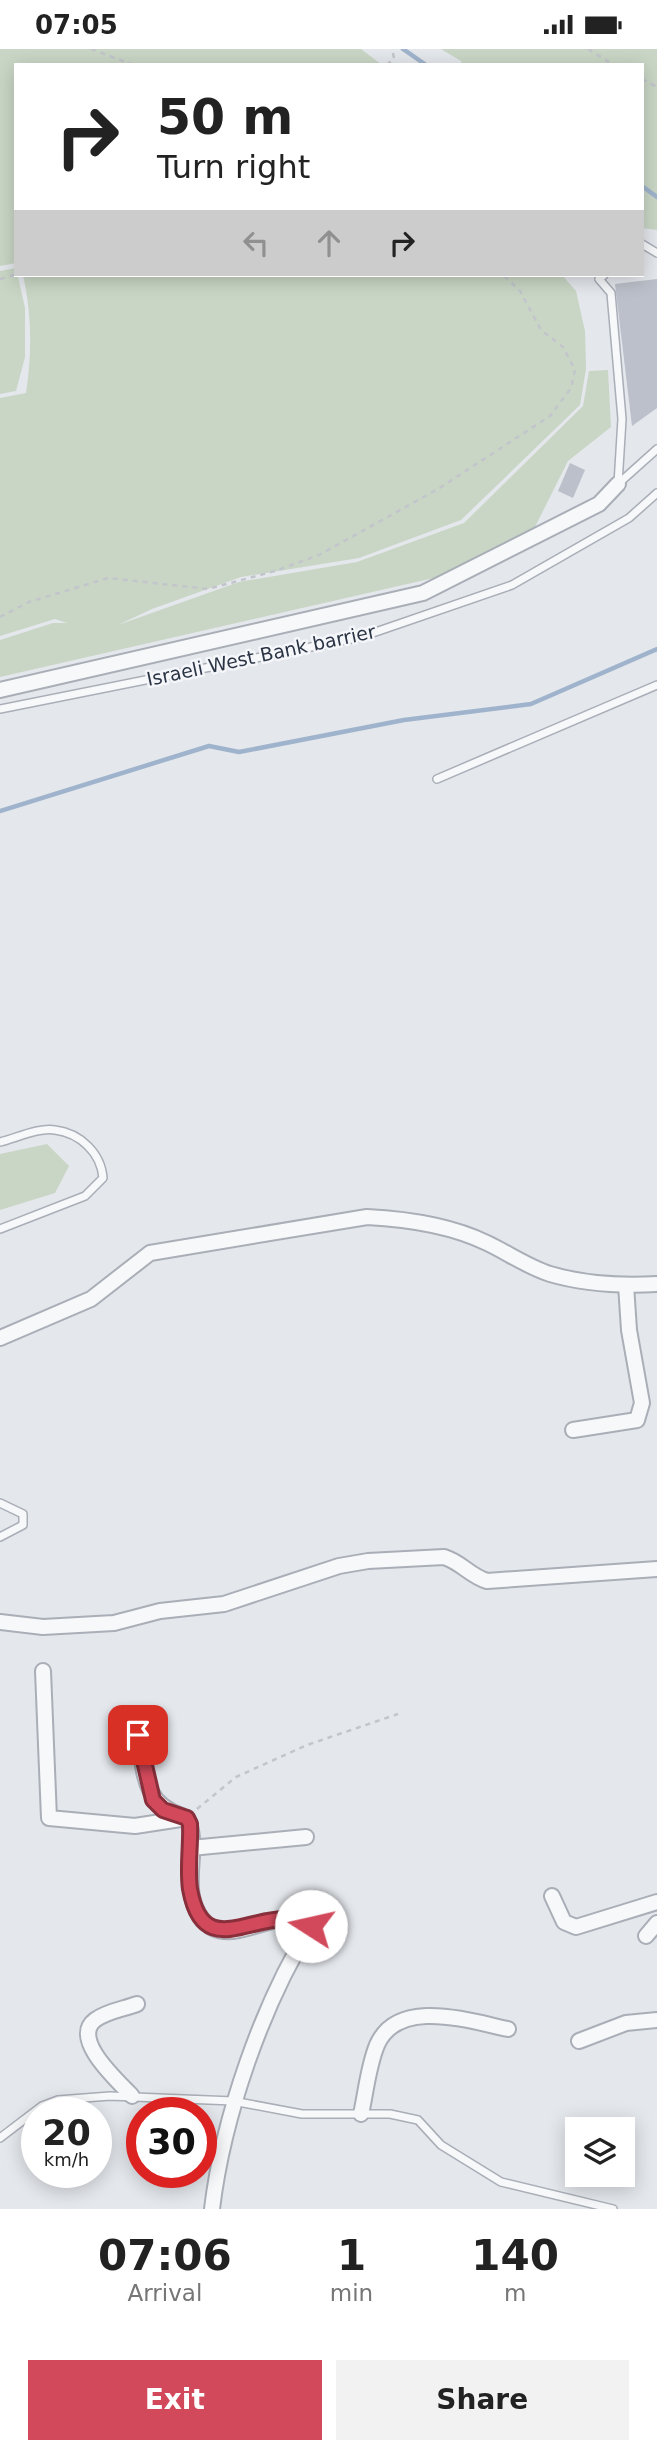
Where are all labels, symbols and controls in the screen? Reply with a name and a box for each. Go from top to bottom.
text: 07:05 [35,10,118,40]
text: 50 m [157,89,293,146]
icon: right [42,91,133,182]
text: Turn right [157,148,310,186]
icon: left [237,224,275,262]
icon: ahead [310,224,348,262]
icon: right [383,224,421,262]
street label: Israeli West Bank barrier [144,620,378,690]
pin [108,1705,168,1765]
icon: arrive [119,1716,157,1754]
position arrow [274,1889,348,1963]
speed limit sign: 30 [126,2097,217,2188]
text: 20 [42,2113,91,2153]
map controls [565,2117,635,2187]
button: layers [565,2117,635,2187]
text: km/h [44,2149,89,2170]
text: 07:06 [98,2231,232,2280]
text: 1 [337,2231,366,2280]
text: 140 [471,2231,559,2280]
text: Arrival [128,2280,202,2306]
text: min [330,2280,373,2306]
text: m [504,2280,526,2306]
button: Exit [28,2360,322,2440]
button: Share [336,2360,629,2440]

